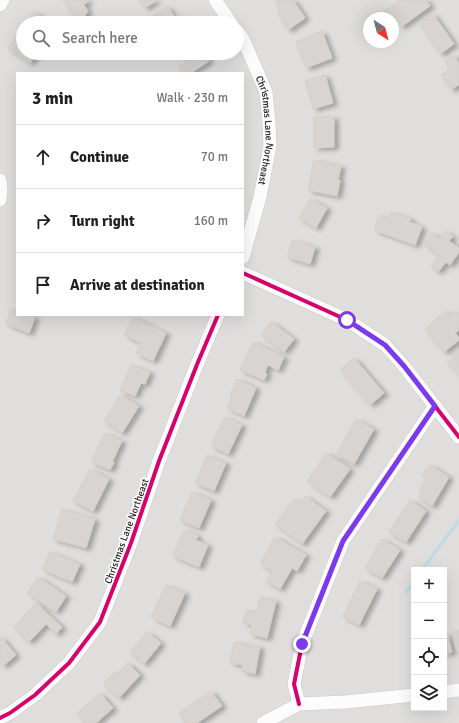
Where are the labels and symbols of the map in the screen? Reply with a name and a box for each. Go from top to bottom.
north arrow [363,12,399,48]
street label: Christmas Lane Northeast [253,74,276,186]
route start [338,311,356,329]
street label: Christmas Lane Northeast [102,477,152,586]
route end [293,635,311,653]

